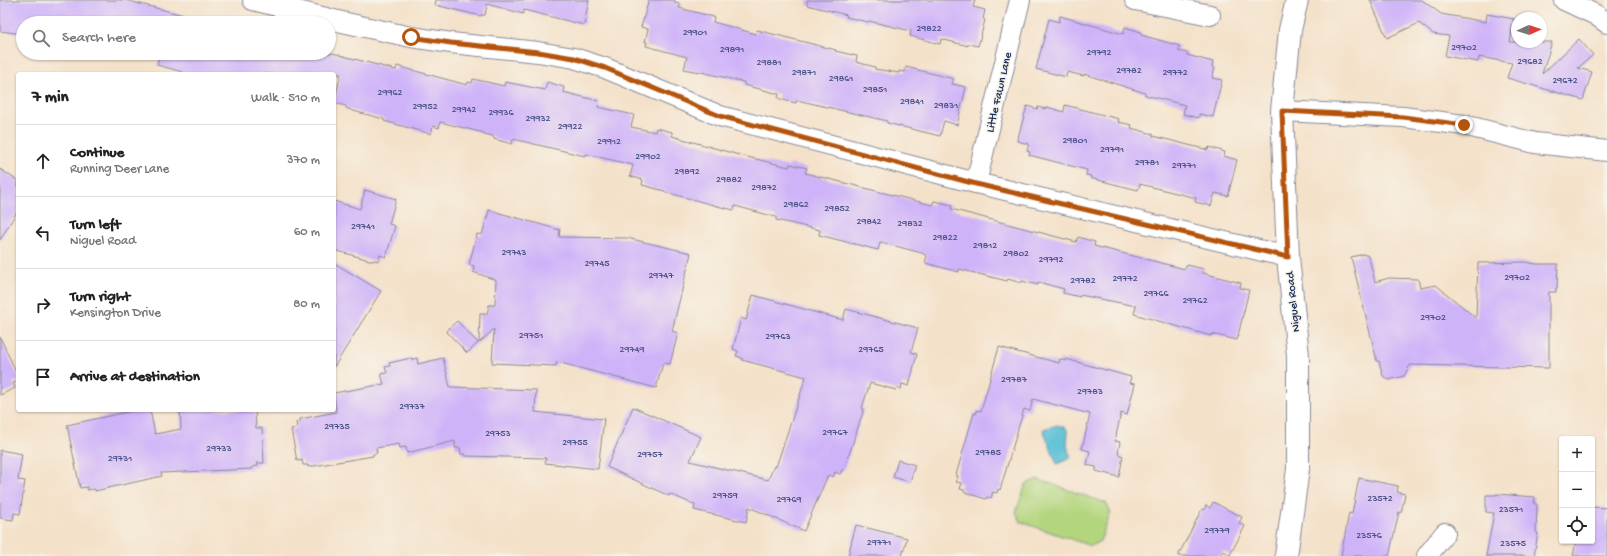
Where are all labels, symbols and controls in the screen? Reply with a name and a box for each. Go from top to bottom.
north arrow [1511,12,1547,48]
search box [16,16,336,60]
house number: 29822 [916,23,942,35]
icon: search [30,27,52,49]
house number: 29901 [683,27,707,39]
route start [402,28,420,46]
text: Search here [62,29,136,47]
house number: 29702 [1451,42,1477,54]
house number: 29891 [720,44,744,56]
house number: 29792 [1086,47,1112,59]
street label: Little Fawn Lane [984,50,1016,134]
house number: 29682 [1517,56,1543,68]
house number: 29881 [757,57,781,69]
house number: 29782 [1116,65,1142,77]
house number: 29871 [792,67,816,79]
house number: 29772 [1162,67,1188,79]
house number: 29861 [829,73,853,85]
house number: 29672 [1552,75,1578,87]
house number: 29851 [863,84,887,96]
house number: 29962 [378,87,403,99]
text: 7 min [32,88,69,108]
text: Walk · 510 m [251,91,320,106]
house number: 29841 [900,96,924,108]
house number: 29831 [934,100,958,112]
house number: 29952 [412,101,438,113]
house number: 29942 [452,104,476,116]
house number: 29936 [488,107,515,119]
house number: 29932 [525,113,551,125]
route end [1455,116,1473,134]
house number: 29922 [558,121,582,133]
house number: 29801 [1062,135,1088,147]
house number: 29912 [597,136,621,148]
text: Continue [70,144,124,162]
house number: 29791 [1100,144,1124,156]
icon: ahead [32,150,54,172]
house number: 29902 [635,151,661,163]
text: 370 m [287,153,320,168]
house number: 29781 [1135,157,1159,169]
house number: 29771 [1172,160,1196,172]
text: Running Deer Lane [70,162,169,177]
house number: 29892 [674,166,700,178]
house number: 29882 [716,174,742,186]
house number: 29872 [751,182,777,194]
house number: 29862 [783,199,809,211]
house number: 29852 [824,203,850,215]
text: Turn left [70,216,121,234]
house number: 29842 [856,216,882,228]
house number: 29832 [897,218,923,230]
house number: 29741 [351,221,375,233]
icon: left [32,222,54,244]
text: 60 m [294,225,320,240]
house number: 29822 [932,232,958,244]
text: Niguel Road [70,234,136,249]
house number: 29812 [973,240,997,252]
house number: 29743 [501,247,527,259]
house number: 29802 [1003,248,1029,260]
house number: 29792 [1038,254,1064,266]
house number: 29745 [584,258,610,270]
house number: 29747 [648,270,674,282]
street label: Niguel Road [1284,270,1304,333]
house number: 29702 [1504,272,1530,284]
house number: 29772 [1112,273,1138,285]
house number: 29782 [1070,275,1096,287]
text: Turn right [70,288,130,306]
house number: 29766 [1143,288,1170,300]
icon: right [32,294,54,316]
house number: 29762 [1182,295,1208,307]
text: 80 m [293,297,320,312]
text: Kensington Drive [70,306,161,321]
house number: 29702 [1420,312,1446,324]
house number: 29751 [519,330,543,342]
house number: 29763 [765,331,791,343]
house number: 29749 [620,344,644,356]
house number: 29765 [858,344,884,356]
icon: arrive [32,366,54,388]
text: Arrive at destination [70,368,200,386]
house number: 29787 [1001,374,1028,386]
house number: 29783 [1077,386,1103,398]
house number: 29737 [399,401,426,413]
house number: 29735 [324,421,350,433]
house number: 29767 [822,427,848,439]
house number: 29753 [485,428,511,440]
map controls [1559,436,1595,544]
button: + [1559,436,1595,472]
house number: 29755 [562,437,588,449]
house number: 29733 [206,443,232,455]
house number: 29785 [975,447,1001,459]
house number: 29757 [637,449,664,461]
house number: 29731 [108,453,132,465]
button: − [1559,472,1595,508]
house number: 29759 [712,490,738,502]
house number: 23572 [1367,493,1393,505]
house number: 29769 [776,494,802,506]
house number: 23571 [1499,504,1523,516]
button: locate [1559,508,1595,544]
house number: 29779 [1204,525,1230,537]
house number: 23576 [1356,530,1383,542]
house number: 29771 [867,537,891,549]
house number: 23575 [1500,538,1526,550]

